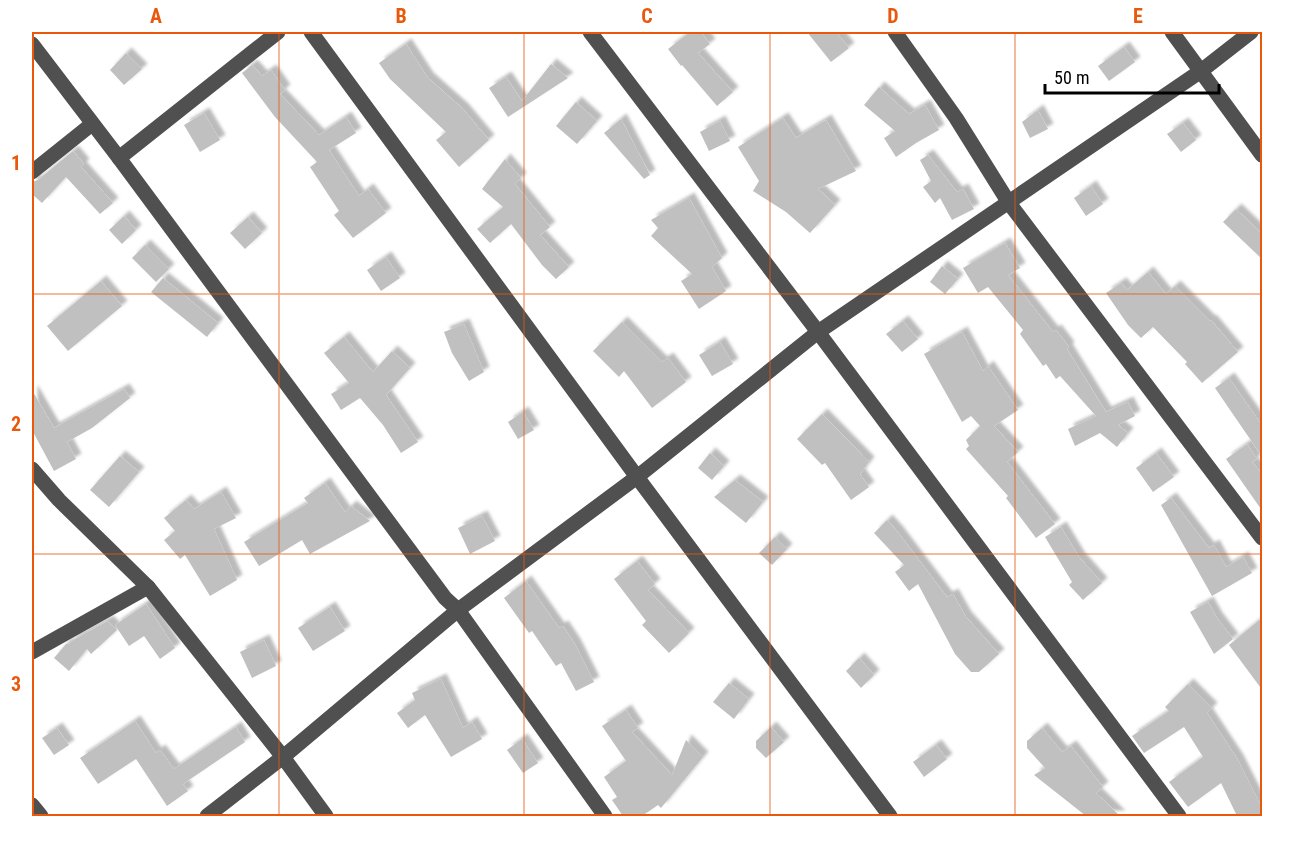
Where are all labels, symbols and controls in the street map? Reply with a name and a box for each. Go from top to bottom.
text: A [150,4,162,28]
text: B [395,4,407,28]
text: C [641,4,653,28]
text: D [887,4,899,28]
text: E [1133,4,1143,28]
scale bar [1045,57,1219,95]
text: 50 m [1054,67,1089,88]
text: 1 [11,151,21,175]
text: 2 [11,412,21,436]
text: 3 [11,672,21,696]

